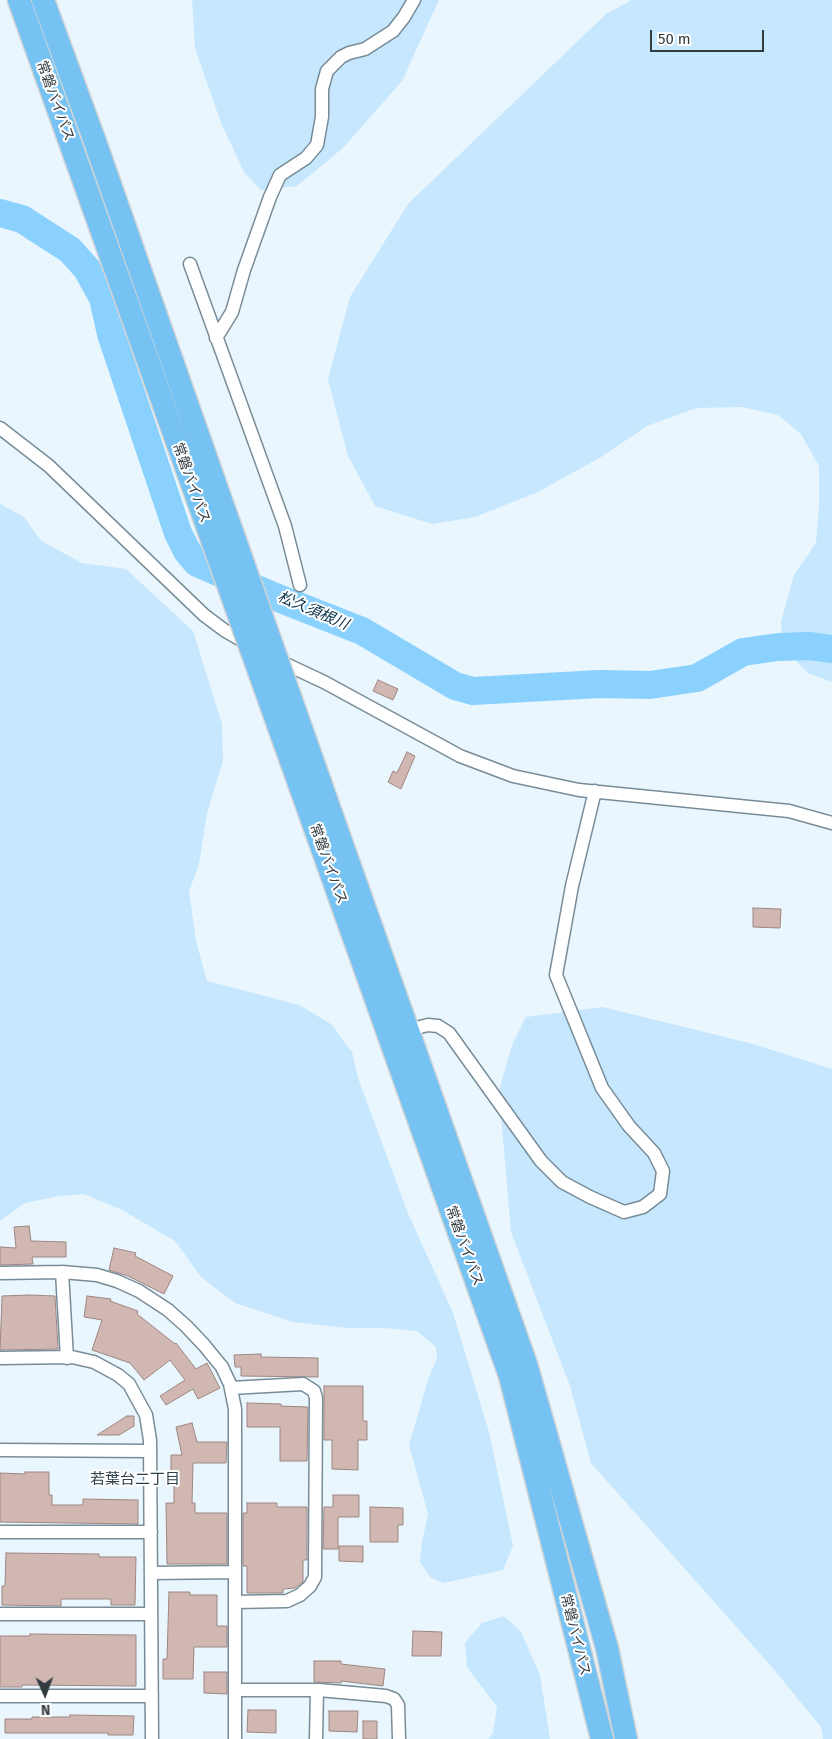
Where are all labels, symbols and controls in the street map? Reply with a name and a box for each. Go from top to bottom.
scale bar [652,20,766,52]
text: 50 m [658,30,691,48]
street label: 常磐バイパス [33,59,77,143]
street label: 常磐バイパス [169,441,213,525]
water label: 松久須根川 [275,588,351,634]
street label: 常磐バイパス [306,822,350,906]
street label: 常磐バイパス [442,1204,486,1288]
district label: 若葉台二丁目 [90,1471,180,1489]
street label: 常磐バイパス [557,1592,593,1678]
north arrow [20,1669,70,1719]
text: N [41,1701,50,1718]

